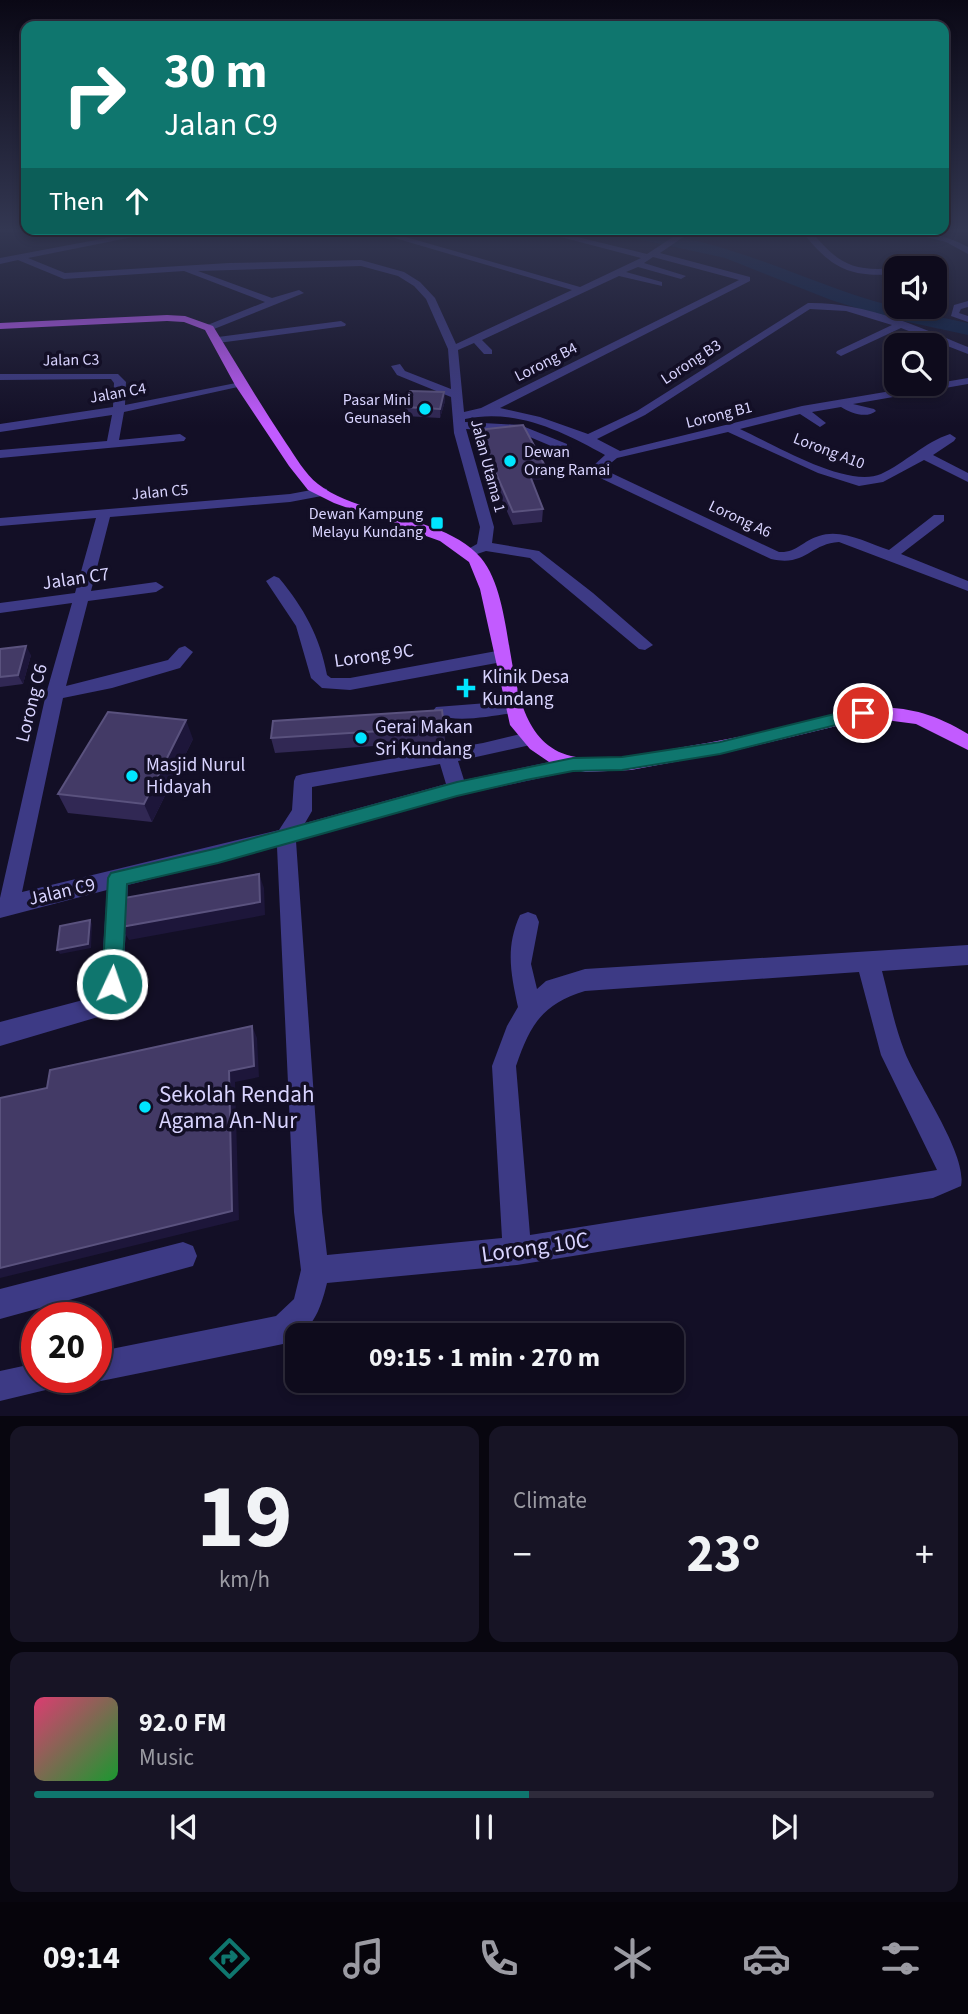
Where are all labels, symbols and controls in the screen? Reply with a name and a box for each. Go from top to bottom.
text: 30 m [164,37,268,107]
icon: right [49,49,140,140]
text: Jalan C9 [164,102,278,148]
icon: ahead [118,182,156,220]
text: Then [49,183,104,220]
map controls [884,256,947,396]
button: sound [884,256,947,319]
button: search [884,333,947,396]
street label: Lorong B3 [657,334,725,390]
street label: Lorong B4 [511,337,581,387]
street label: Jalan C3 [42,349,100,371]
street label: Jalan C4 [88,377,148,409]
place label: Pasar Mini Geunaseh [343,389,411,429]
street label: Lorong B1 [683,396,755,434]
marker: Pasar Mini Geunaseh [417,401,433,417]
street label: Jalan Utama 1 [465,417,511,515]
street label: Lorong A10 [790,427,868,475]
place label: Dewan Orang Ramai [524,441,610,481]
marker: Dewan Orang Ramai [502,453,518,469]
street label: Jalan C5 [131,479,189,505]
street label: Lorong A6 [705,495,775,543]
place label: Dewan Kampung Melayu Kundang [309,503,423,543]
marker: Dewan Kampung Melayu Kundang [429,515,445,531]
street label: Jalan C7 [41,561,111,597]
street label: Lorong 9C [332,637,416,675]
street label: Lorong C6 [9,661,55,745]
place label: Klinik Desa Kundang [482,664,569,713]
marker: Klinik Desa Kundang [456,678,476,698]
pin [833,683,893,743]
icon: arrive [844,694,882,732]
place label: Gerai Makan Sri Kundang [375,714,473,763]
marker: Gerai Makan Sri Kundang [353,730,369,746]
place label: Masjid Nurul Hidayah [146,752,246,801]
marker: Masjid Nurul Hidayah [124,768,140,784]
street label: Jalan C9 [26,871,98,913]
position arrow [75,947,149,1021]
place label: Sekolah Rendah Agama An-Nur [159,1078,314,1137]
marker: Sekolah Rendah Agama An-Nur [137,1099,153,1115]
street label: Lorong 10C [479,1223,591,1271]
speed limit sign: 20 [21,1302,112,1393]
text: 09:15 · 1 min · 270 m [369,1339,600,1376]
text: 19 [196,1453,293,1582]
text: Climate [513,1484,587,1517]
text: 23° [687,1518,760,1592]
text: − [513,1528,532,1582]
text: + [915,1528,934,1582]
text: km/h [219,1563,270,1596]
text: 92.0 FM [139,1704,227,1741]
text: Music [139,1741,194,1774]
icon: previous [165,1808,203,1846]
icon: pause [465,1808,503,1846]
icon: next [765,1808,803,1846]
icon: directions [205,1934,254,1983]
icon: music [339,1934,388,1983]
icon: phone [474,1934,523,1983]
icon: climate [608,1934,657,1983]
icon: car [742,1934,791,1983]
icon: filters [876,1934,925,1983]
text: 09:14 [43,1935,120,1981]

